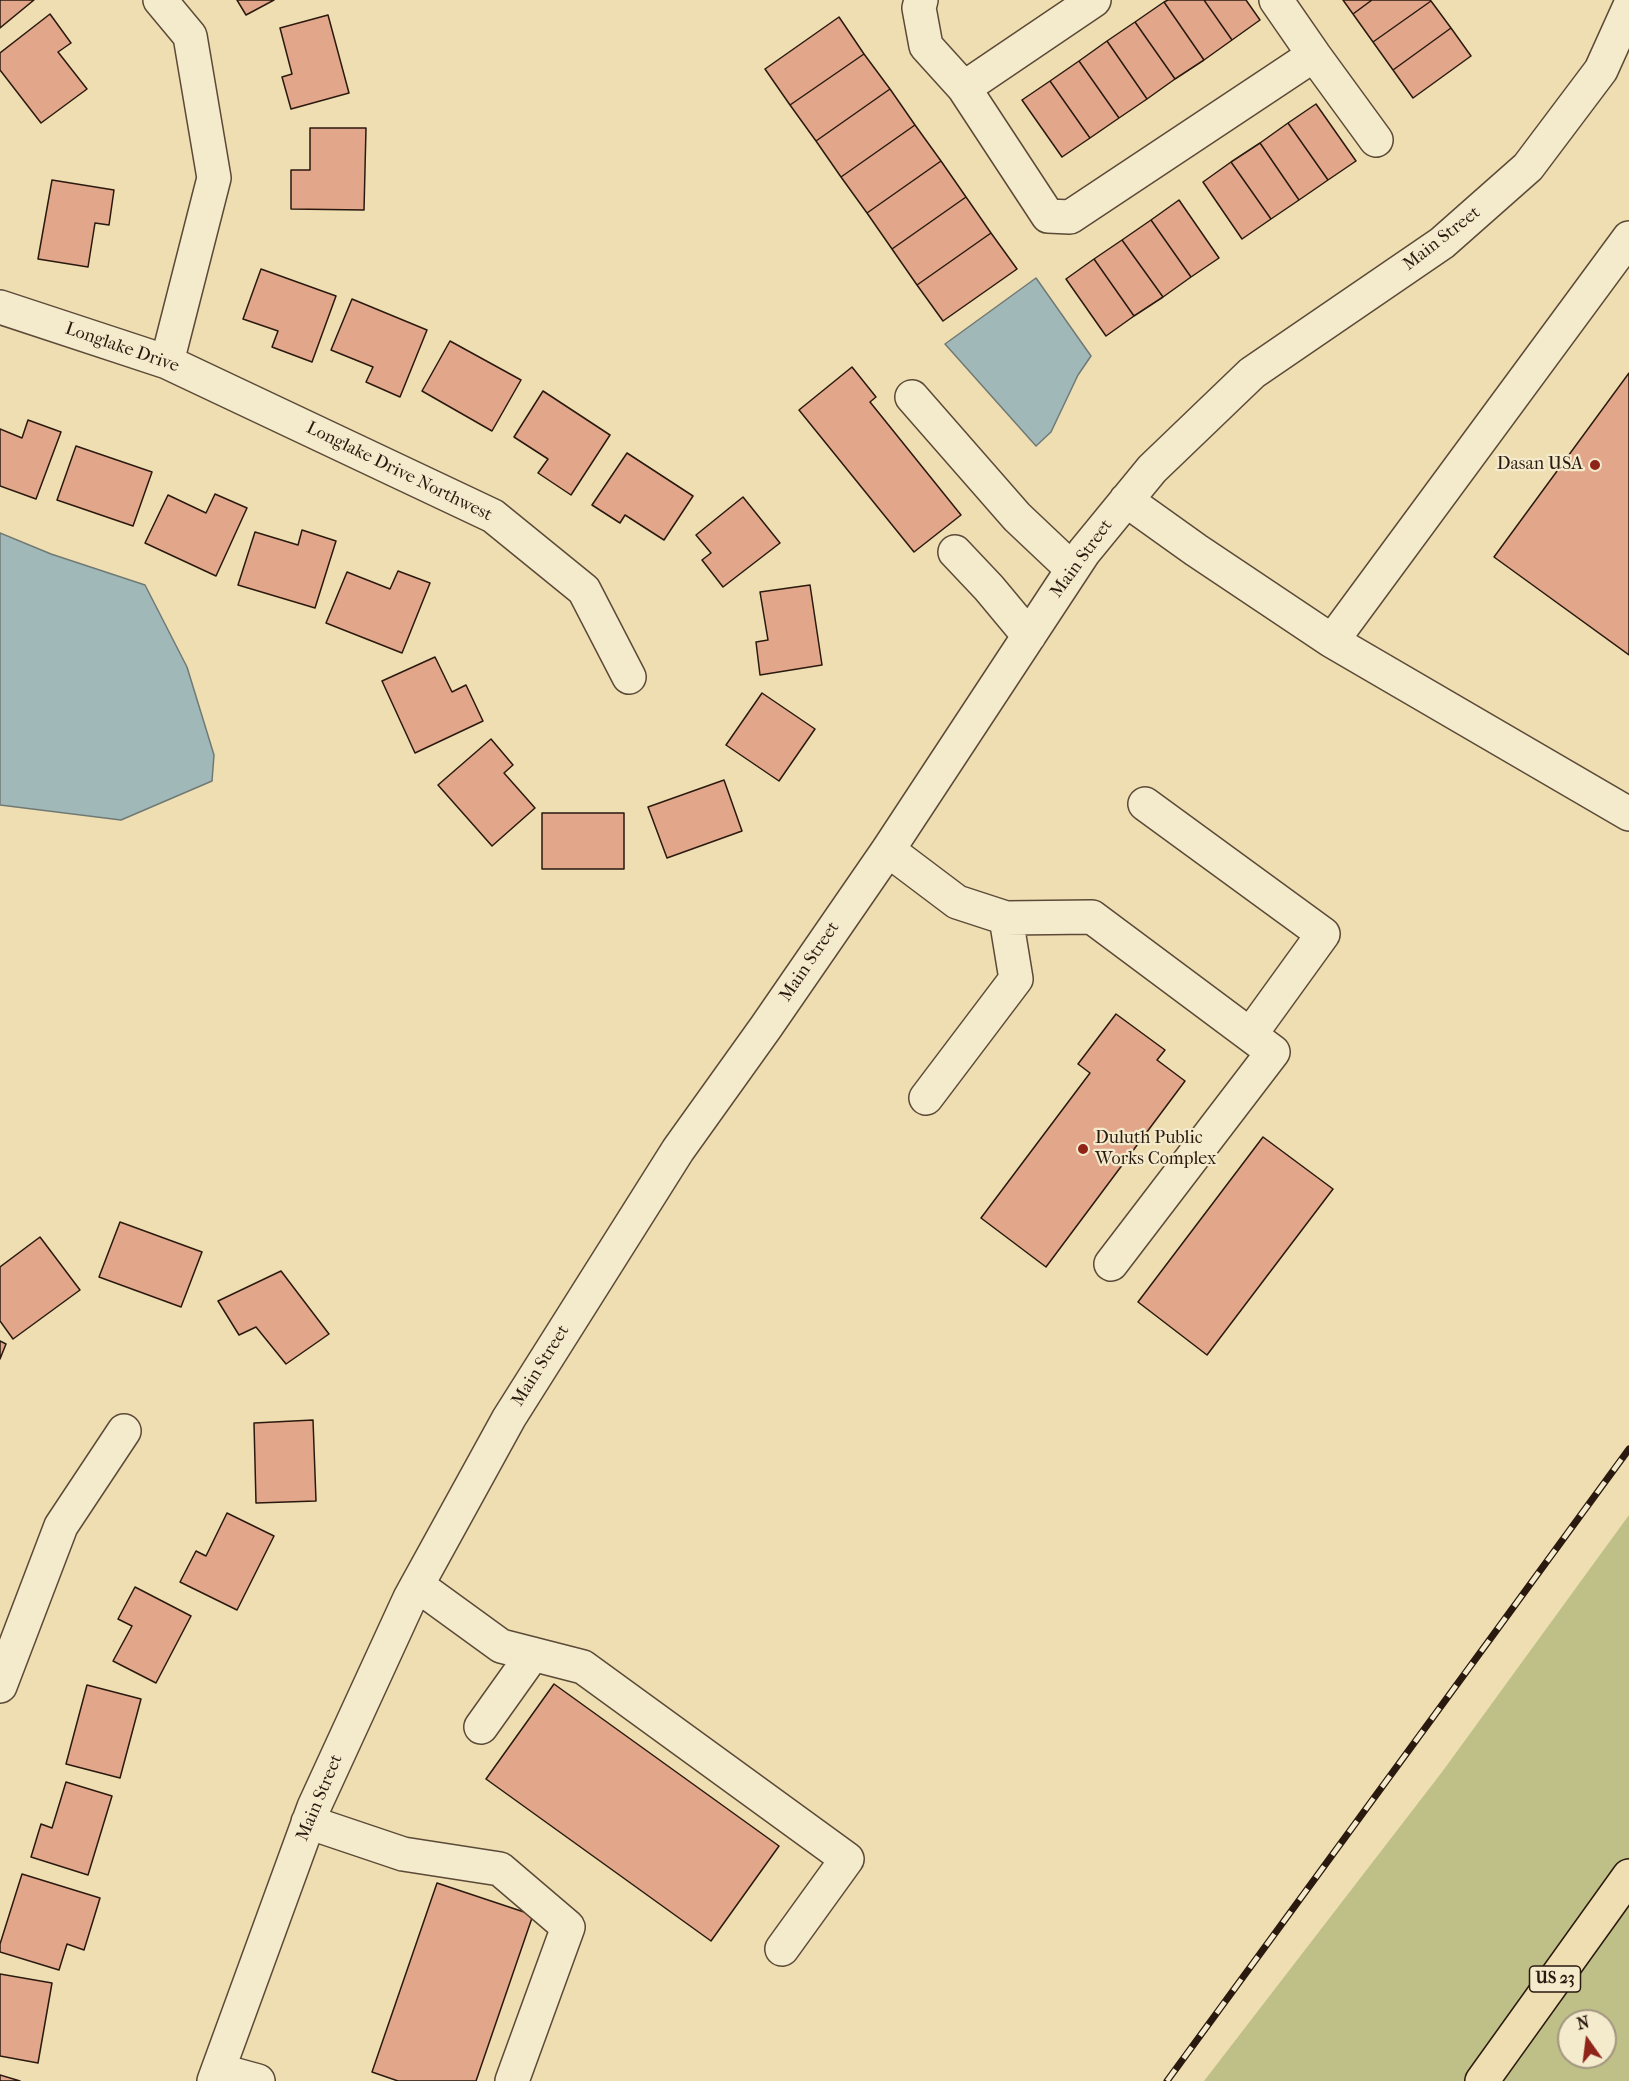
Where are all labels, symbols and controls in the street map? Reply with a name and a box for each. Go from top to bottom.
street label: Main Street [1399,202,1485,276]
street label: Longlake Drive [62,318,182,378]
street label: Longlake Drive Northwest [303,418,495,526]
place label: Dasan USA [1497,454,1583,476]
marker: Dasan USA [1588,458,1602,472]
street label: Main Street [1046,515,1118,603]
street label: Main Street [775,918,845,1006]
place label: Duluth Public Works Complex [1095,1128,1216,1170]
marker: Duluth Public Works Complex [1076,1142,1090,1156]
street label: Main Street [507,1321,575,1411]
street label: Main Street [292,1751,348,1845]
road number: US 23 [1530,1966,1580,1992]
north arrow [1557,2009,1617,2069]
text: N [1575,2012,1591,2034]

